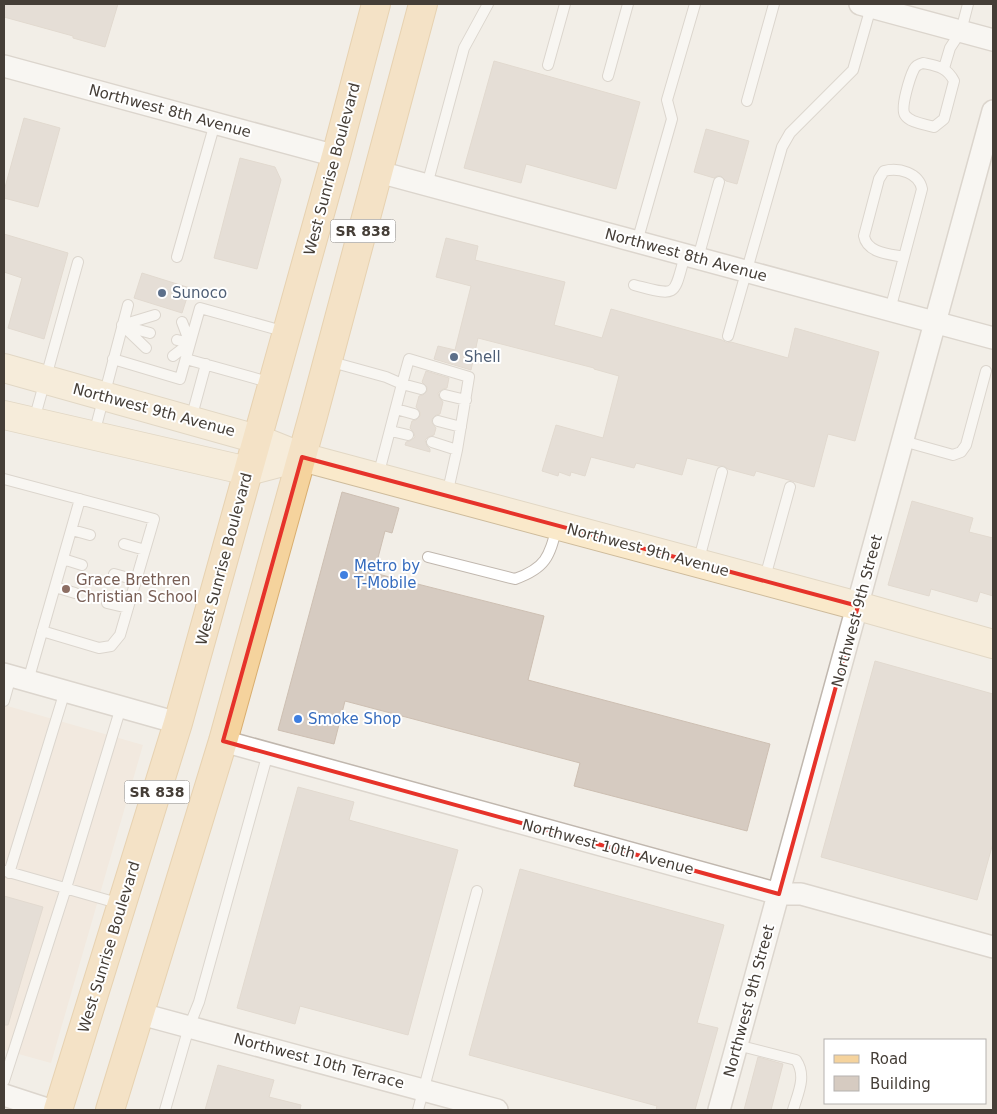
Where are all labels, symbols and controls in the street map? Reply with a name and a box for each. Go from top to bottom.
street label: Northwest 8th Avenue [87,81,253,141]
street label: West Sunrise Boulevard [300,81,364,257]
road number: SR 838 [330,220,396,242]
street label: Northwest 8th Avenue [603,225,769,285]
place label: Sunoco [172,284,227,302]
marker: Sunoco [156,287,168,299]
place label: Shell [464,348,501,366]
marker: Shell [448,351,460,363]
street label: Northwest 9th Avenue [71,380,237,440]
street label: West Sunrise Boulevard [192,471,256,647]
street label: Northwest 9th Avenue [565,520,731,580]
street label: Northwest 9th Street [828,533,886,689]
place label: Metro by T-Mobile [353,557,420,592]
marker: Metro by T-Mobile [338,569,350,581]
place label: Grace Brethren Christian School [76,571,197,606]
marker: Grace Brethren Christian School [60,583,72,595]
place label: Smoke Shop [308,710,401,728]
marker: Smoke Shop [292,713,304,725]
road number: SR 838 [124,780,190,804]
street label: Northwest 10th Avenue [520,815,696,879]
street label: West Sunrise Boulevard [74,859,144,1035]
street label: Northwest 9th Street [720,923,778,1079]
street label: Northwest 10th Terrace [232,1030,406,1092]
legend [824,1039,987,1104]
text: Road [870,1050,908,1068]
text: Building [870,1075,931,1093]

